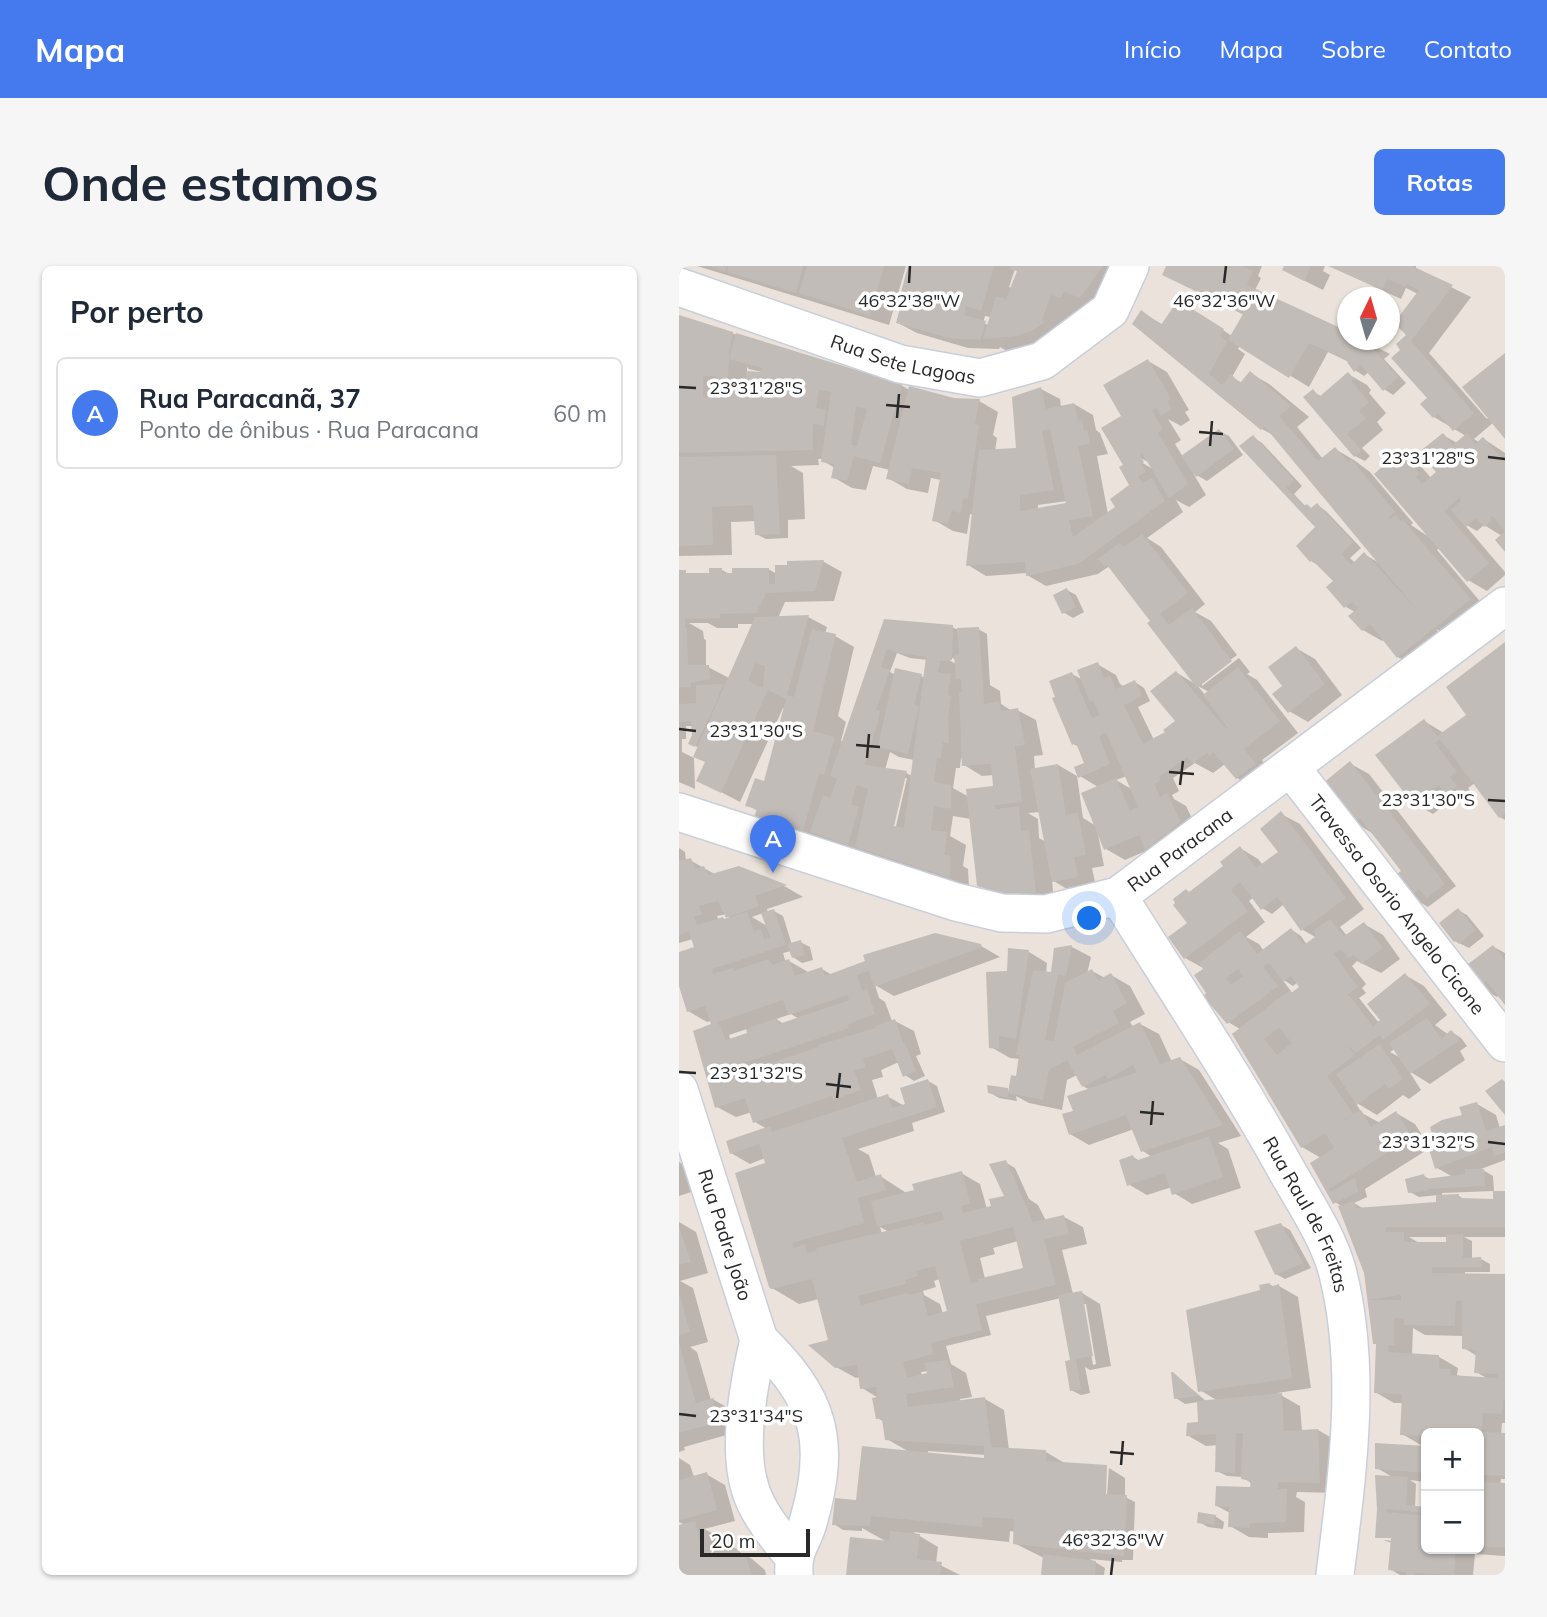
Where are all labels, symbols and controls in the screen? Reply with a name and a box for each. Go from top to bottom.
text: Mapa [35,29,125,70]
text: Início [1124,34,1181,64]
text: Mapa [1219,34,1283,64]
text: Sobre [1321,34,1386,64]
text: Contato [1424,34,1512,64]
button: Rotas [1374,149,1505,215]
text: Onde estamos [42,152,378,213]
north arrow [1337,287,1400,350]
text: 46°32'38"W [858,289,960,312]
text: 46°32'36"W [1173,289,1275,312]
text: Por perto [70,293,204,331]
street label: Rua Sete Lagoas [827,329,978,389]
text: 23°31'28"S [709,376,803,399]
text: Rua Paracanã, 37 [139,382,361,415]
text: A [86,399,104,428]
text: 60 m [553,399,607,428]
text: Ponto de ônibus · Rua Paracana [139,415,479,444]
text: 23°31'28"S [1381,446,1475,469]
text: 23°31'30"S [709,719,803,742]
text: 23°31'30"S [1381,788,1475,811]
street label: Travessa Osorio Angelo Cicone [1304,790,1490,1019]
street label: Rua Paracana [1122,803,1237,897]
pin: A [750,815,796,873]
your location [1072,901,1106,935]
text: 23°31'32"S [709,1061,803,1084]
text: 23°31'32"S [1381,1130,1475,1153]
street label: Rua Raul de Freitas [1258,1132,1354,1295]
street label: Rua Padre João [693,1166,758,1304]
text: 23°31'34"S [709,1404,803,1427]
map controls [1421,1428,1484,1554]
button: + [1421,1428,1484,1491]
button: − [1421,1491,1484,1554]
scale bar [700,1526,810,1558]
text: 46°32'36"W [1062,1528,1164,1551]
text: 20 m [711,1529,755,1553]

